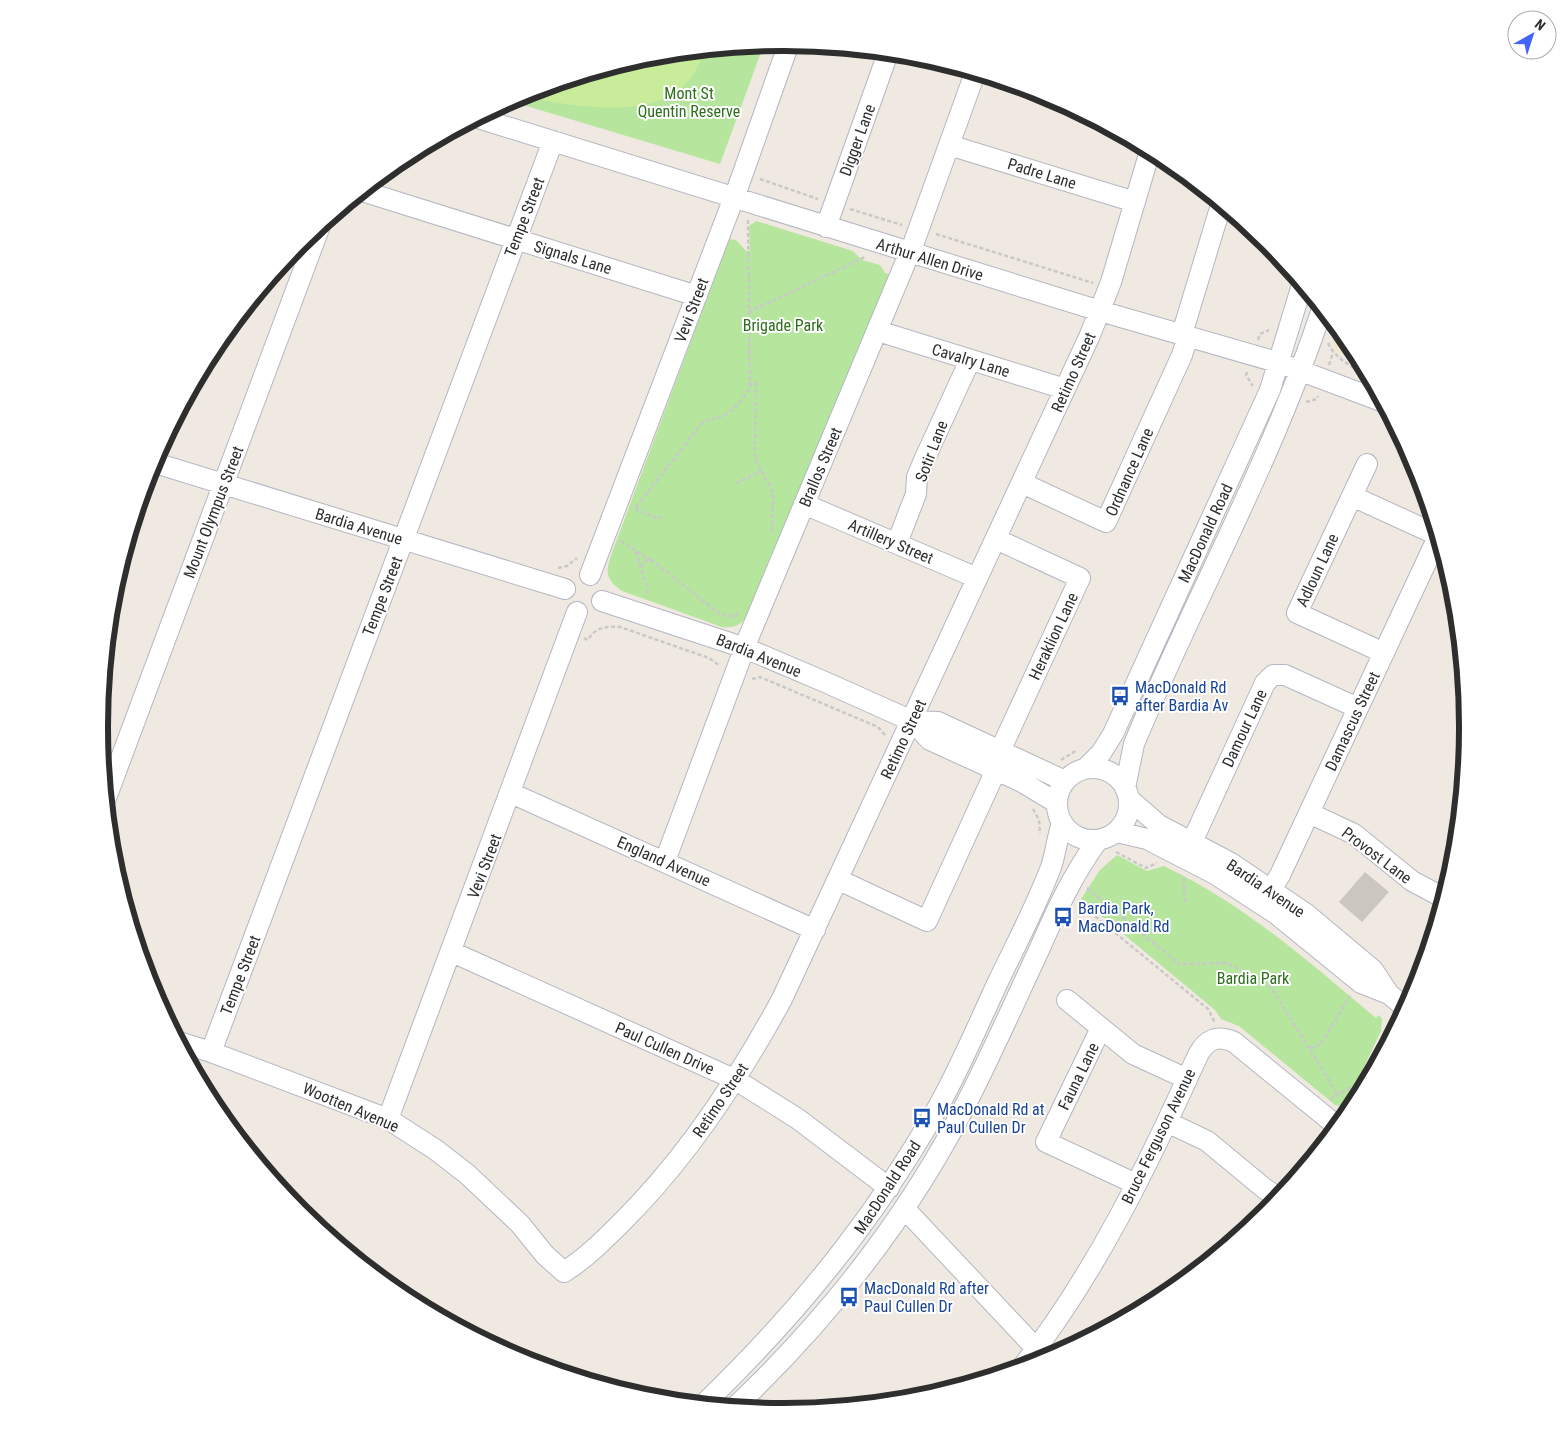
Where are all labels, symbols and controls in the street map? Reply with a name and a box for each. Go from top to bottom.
north arrow [1507,10,1557,60]
text: N [1532,16,1549,34]
park label: Mont St Quentin Reserve [638,84,740,121]
street label: Digger Lane [836,102,879,179]
street label: Padre Lane [1005,154,1078,193]
street label: Tempe Street [501,174,548,260]
street label: Arthur Allen Drive [874,234,986,285]
street label: Signals Lane [532,237,614,278]
street label: Vevi Street [670,275,713,345]
park label: Brigade Park [743,316,824,335]
street label: Retimo Street [1047,329,1100,415]
street label: Cavalry Lane [930,340,1012,381]
street label: Sotir Lane [911,418,952,484]
street label: Brallos Street [795,424,846,510]
street label: Ordnance Lane [1102,425,1157,519]
street label: Mount Olympus Street [179,443,248,581]
street label: MacDonald Road [1174,481,1237,586]
street label: Bardia Avenue [313,504,405,549]
street label: Artillery Street [845,515,936,568]
street label: Adloun Lane [1292,531,1343,610]
street label: Tempe Street [359,553,406,639]
street label: Heraklion Lane [1025,590,1082,683]
street label: Bardia Avenue [713,630,804,681]
street label: Damascus Street [1321,668,1384,774]
place label: MacDonald Rd after Bardia Av [1135,678,1228,715]
bus stop icon: MacDonald Rd after Bardia Av [1109,685,1131,707]
street label: Damour Lane [1218,686,1271,770]
street label: Retimo Street [877,696,930,782]
street label: Provost Lane [1338,823,1415,888]
street label: Vevi Street [463,831,506,901]
street label: England Avenue [614,832,714,891]
street label: Bardia Avenue [1223,855,1308,921]
place label: Bardia Park, MacDonald Rd [1078,899,1169,936]
bus stop icon: Bardia Park, MacDonald Rd [1052,906,1074,928]
street label: Tempe Street [217,932,264,1018]
park label: Bardia Park [1217,969,1290,988]
street label: Paul Cullen Drive [612,1018,717,1079]
street label: Fauna Lane [1054,1040,1103,1113]
street label: Retimo Street [689,1059,752,1141]
street label: Bruce Ferguson Avenue [1117,1065,1199,1207]
street label: Wootten Avenue [300,1079,402,1136]
place label: MacDonald Rd at Paul Cullen Dr [937,1100,1045,1137]
bus stop icon: MacDonald Rd at Paul Cullen Dr [911,1107,933,1129]
street label: MacDonald Road [850,1137,925,1237]
place label: MacDonald Rd after Paul Cullen Dr [864,1279,989,1316]
bus stop icon: MacDonald Rd after Paul Cullen Dr [838,1286,860,1308]

